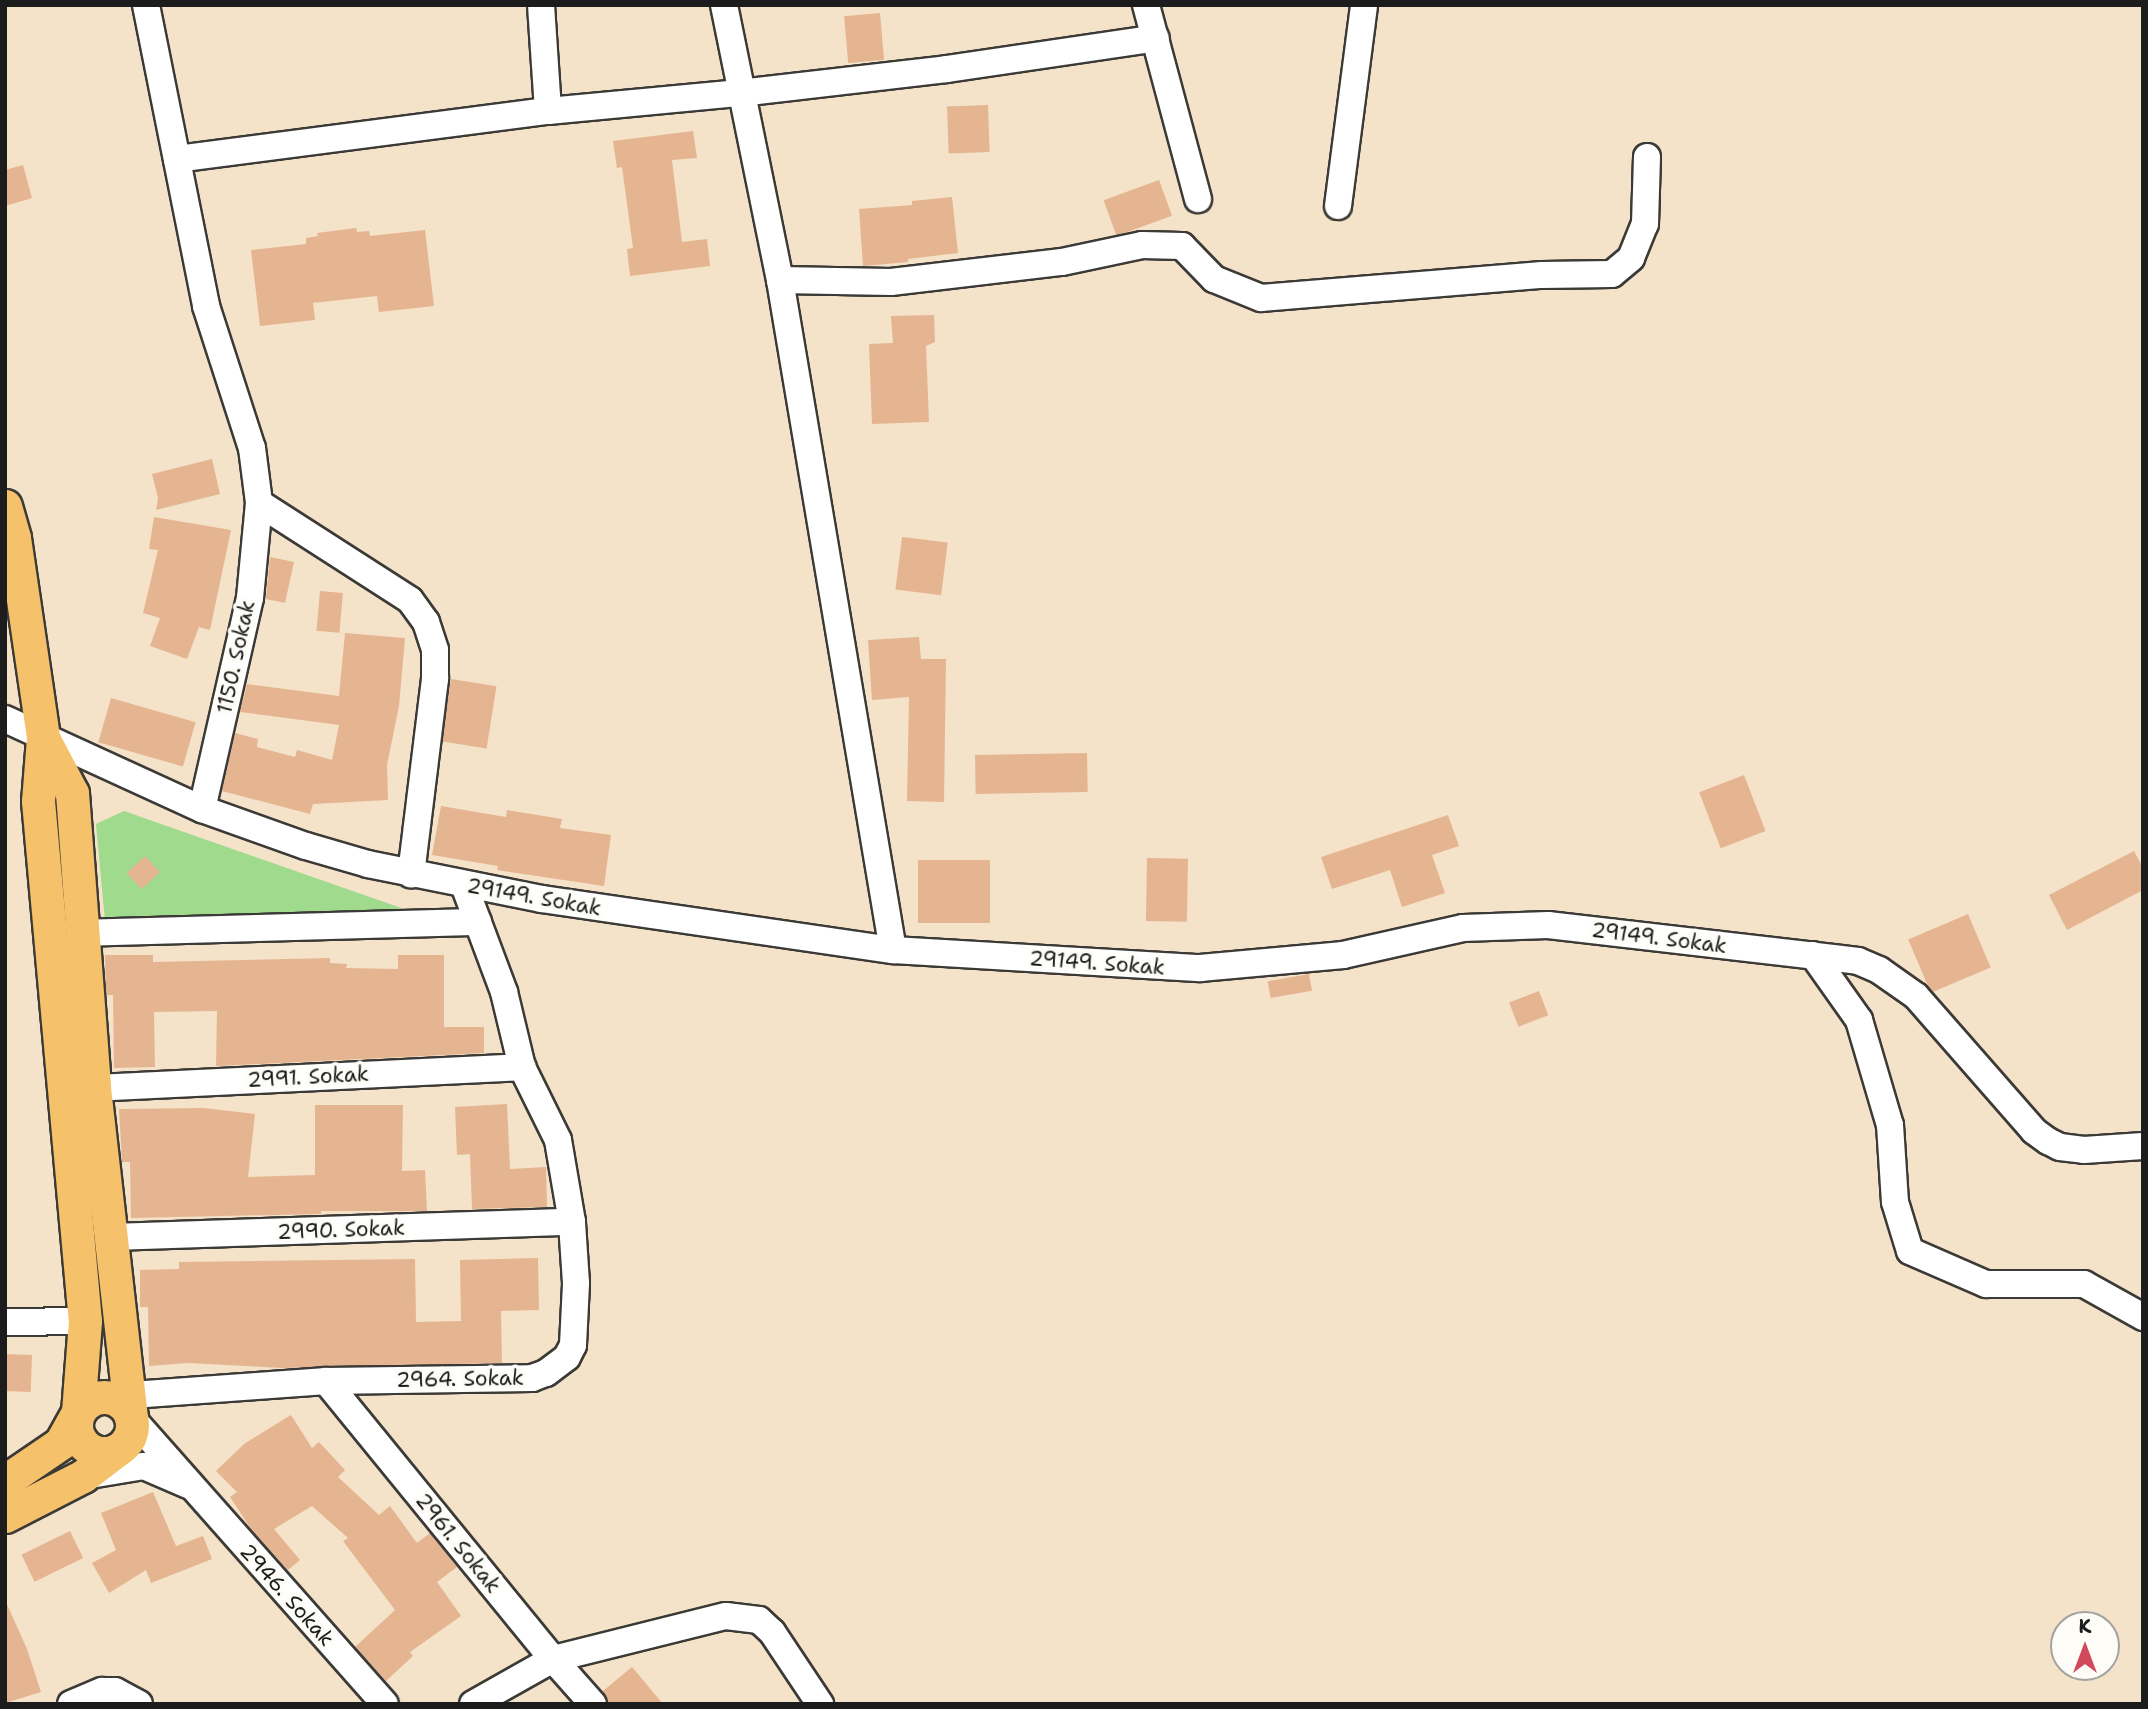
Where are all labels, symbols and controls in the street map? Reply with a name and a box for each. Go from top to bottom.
street label: 1150. Sokak [212,598,260,716]
street label: 29149. Sokak [465,873,603,921]
street label: 29149. Sokak [1590,917,1728,959]
street label: 29149. Sokak [1028,946,1166,980]
street label: 2991. Sokak [246,1061,370,1093]
street label: 2990. Sokak [277,1215,405,1245]
street label: 2964. Sokak [396,1365,524,1393]
street label: 2961. Sokak [410,1488,506,1598]
street label: 2946. Sokak [235,1539,339,1651]
north arrow [2050,1611,2120,1681]
text: K [2079,1614,2091,1639]

